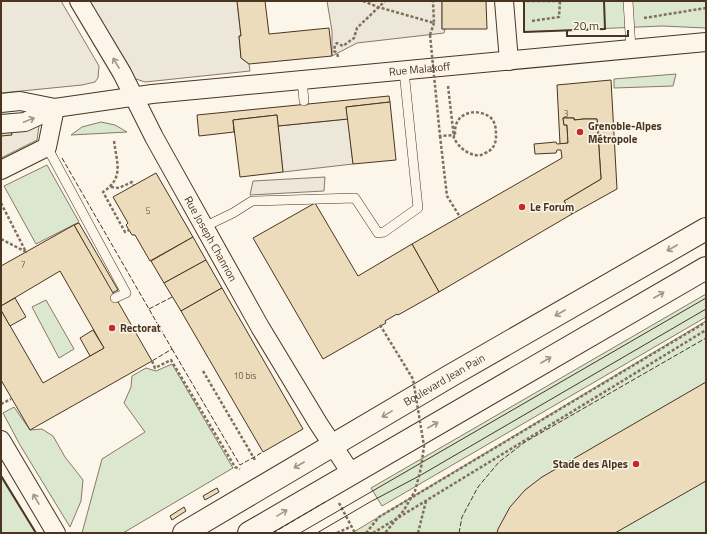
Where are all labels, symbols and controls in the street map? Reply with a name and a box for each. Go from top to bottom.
scale bar [567,12,628,38]
text: 20 m [573,16,599,35]
one-way arrow [111,57,119,69]
street label: Rue Malakoff [388,58,451,80]
house number: 3 [563,107,569,120]
one-way arrow [22,115,34,123]
place label: Grenoble-Alpes Métropole [588,118,662,147]
marker: Grenoble-Alpes Métropole [575,127,585,137]
street label: Rue Joseph Chanrion [181,193,241,285]
place label: Le Forum [530,199,574,215]
marker: Le Forum [517,202,527,212]
house number: 5 [145,204,151,217]
one-way arrow [666,244,678,252]
house number: 7 [20,258,26,271]
one-way arrow [652,291,664,299]
one-way arrow [554,309,566,317]
place label: Rectorat [120,320,161,336]
marker: Rectorat [107,323,117,333]
street label: Boulevard Jean Pain [400,350,488,410]
one-way arrow [540,356,552,364]
house number: 10 bis [234,369,256,382]
one-way arrow [381,410,393,418]
one-way arrow [427,421,439,429]
place label: Stade des Alpes [553,456,628,472]
marker: Stade des Alpes [631,459,641,469]
one-way arrow [293,462,305,470]
one-way arrow [31,493,39,505]
one-way arrow [276,509,288,517]

